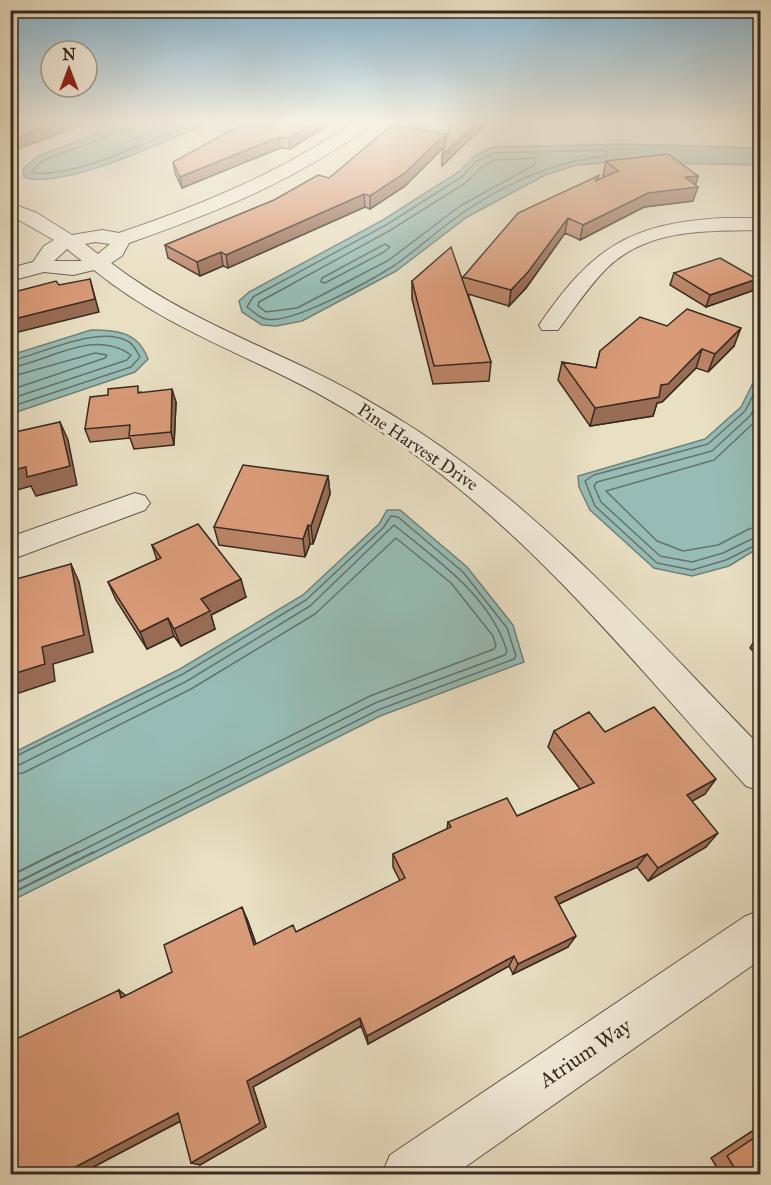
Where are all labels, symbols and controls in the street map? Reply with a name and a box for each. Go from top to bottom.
north arrow [39,39,99,99]
text: N [62,45,76,64]
street label: Pine Harvest Drive [353,398,483,496]
street label: Atrium Way [533,1012,637,1094]

